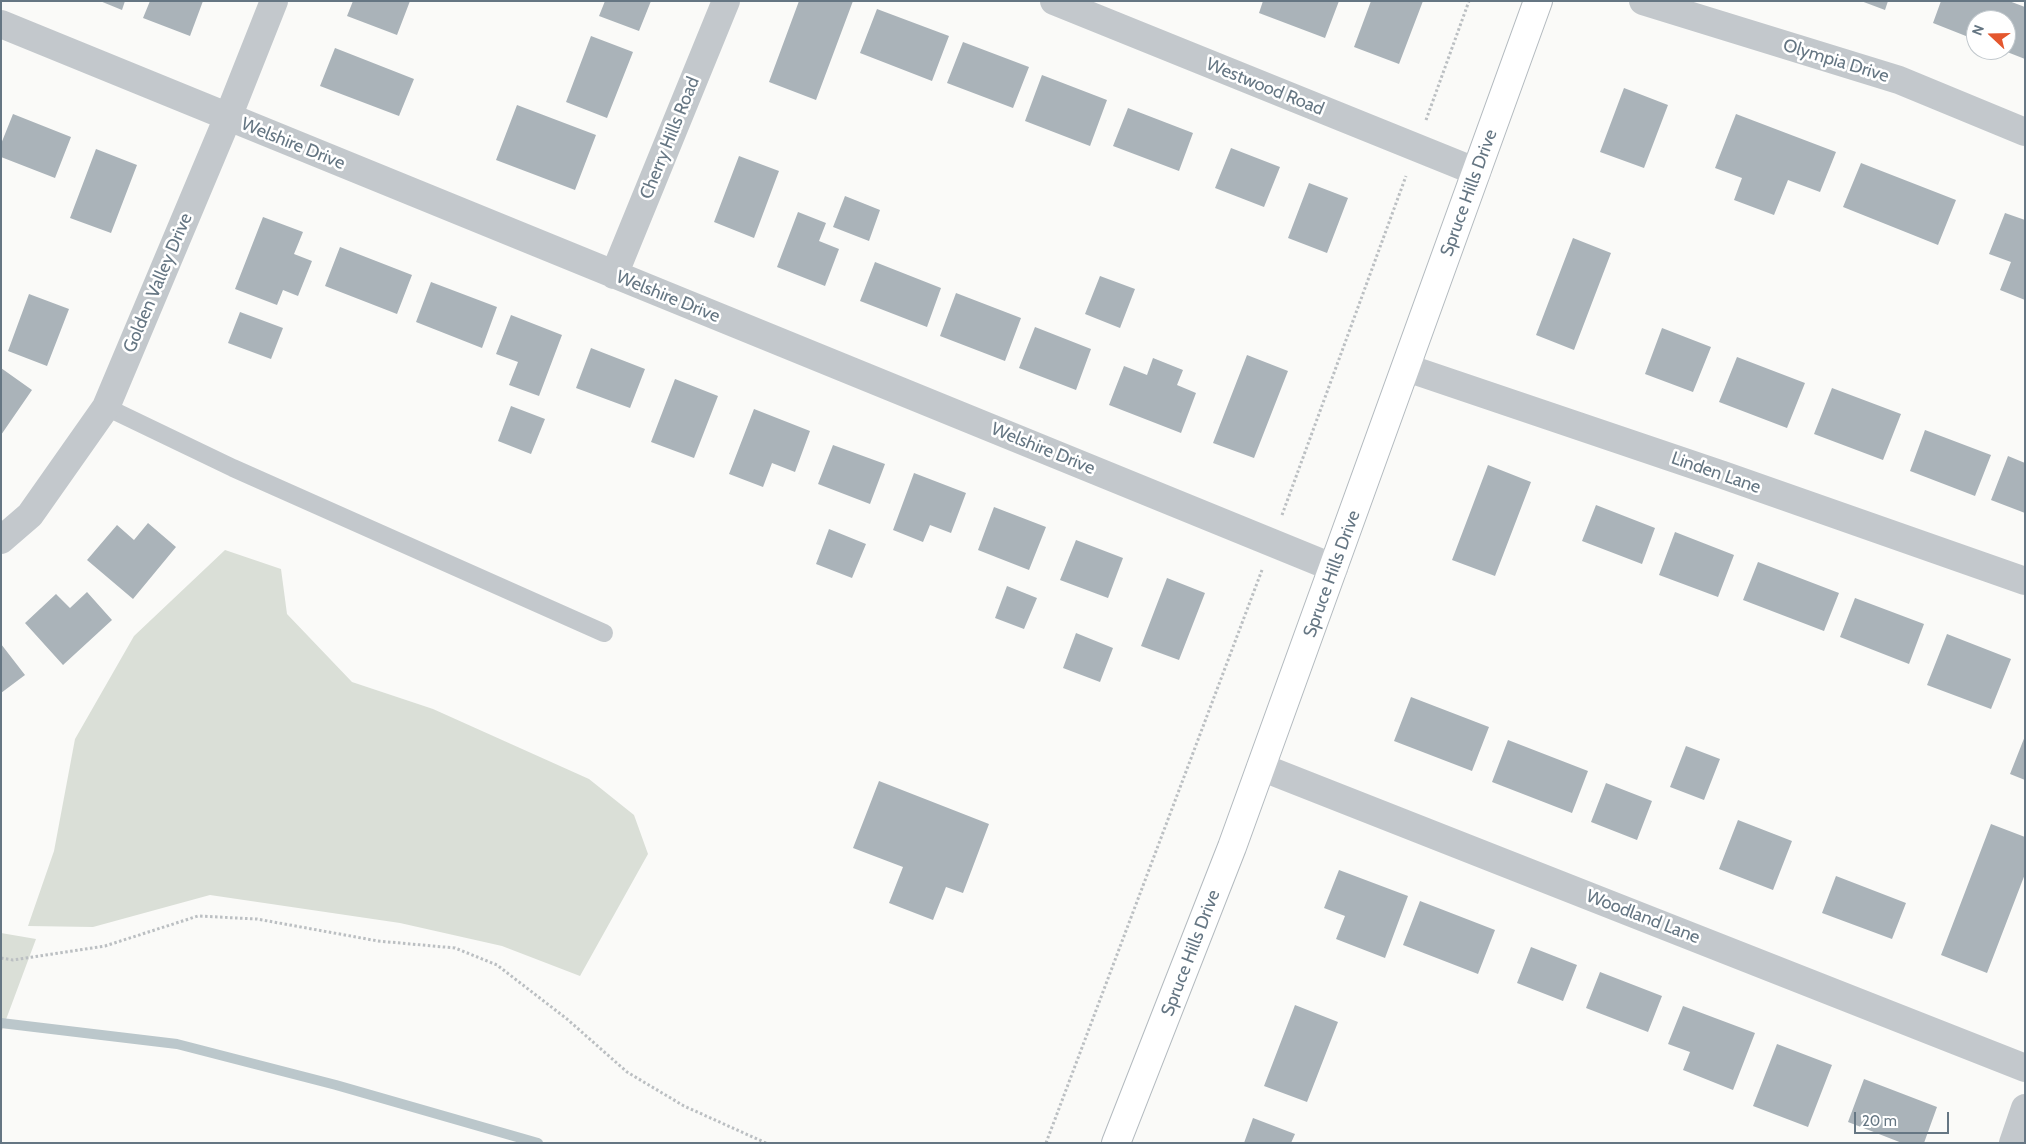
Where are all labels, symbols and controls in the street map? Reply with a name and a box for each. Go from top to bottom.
north arrow [1966,10,2016,60]
text: N [1968,22,1988,38]
street label: Olympia Drive [1780,35,1892,87]
street label: Westwood Road [1203,54,1327,120]
street label: Cherry Hills Road [636,74,704,202]
street label: Welshire Drive [238,113,348,175]
street label: Spruce Hills Drive [1436,127,1502,259]
street label: Golden Valley Drive [119,210,197,356]
street label: Welshire Drive [613,266,723,328]
street label: Welshire Drive [988,418,1098,480]
street label: Linden Lane [1668,448,1764,498]
street label: Spruce Hills Drive [1299,508,1365,640]
street label: Woodland Lane [1583,885,1703,949]
street label: Spruce Hills Drive [1157,887,1225,1019]
scale bar [1856,1102,1951,1134]
text: 20 m [1862,1112,1897,1130]

